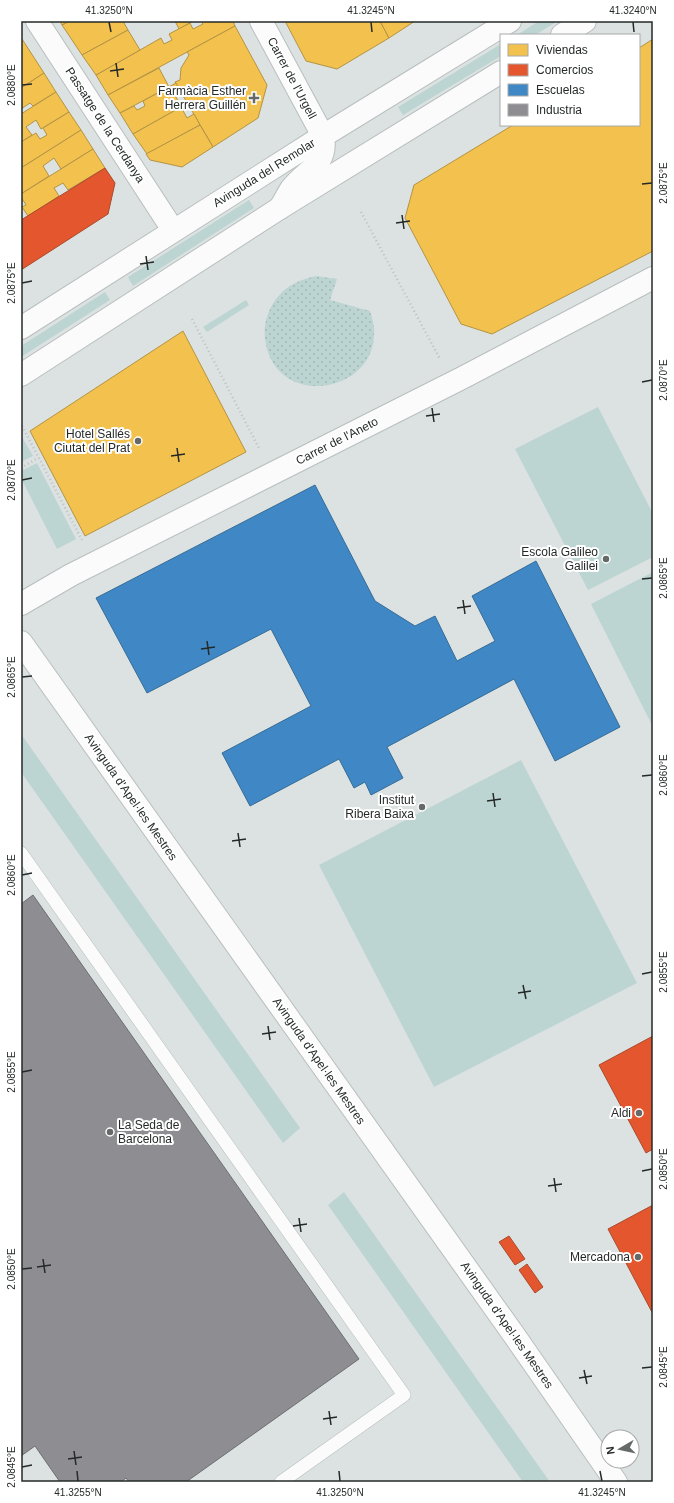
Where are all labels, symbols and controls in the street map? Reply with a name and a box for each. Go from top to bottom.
text: 41.3250°N [85,5,133,16]
text: 41.3245°N [347,5,395,16]
text: 41.3240°N [609,5,657,16]
legend [500,34,640,126]
street label: Carrer de l'Urgell [265,35,319,121]
text: Viviendas [536,43,588,57]
text: Comercios [536,63,593,77]
text: 2.0880°E [6,64,17,106]
street label: Passatge de la Cerdanya [62,65,148,186]
text: Escuelas [536,83,585,97]
place label: Farmàcia Esther Herrera Guillén [158,84,246,112]
marker: Farmàcia Esther Herrera Guillén [249,93,259,103]
text: Industria [536,103,582,117]
street label: Avinguda del Remolar [210,136,318,210]
text: 2.0875°E [658,162,669,204]
text: 2.0875°E [6,262,17,304]
text: 2.0870°E [658,359,669,401]
street label: Carrer de l'Aneto [294,414,381,468]
place label: Hotel Sallés Ciutat del Prat [54,427,131,455]
marker: Hotel Sallés Ciutat del Prat [133,436,143,446]
text: 2.0870°E [6,459,17,501]
place label: Escola Galileo Galilei [521,545,598,573]
marker: Escola Galileo Galilei [601,554,611,564]
text: 2.0865°E [658,557,669,599]
text: 2.0865°E [6,656,17,698]
street label: Avinguda d'Apel·les Mestres [82,731,180,863]
text: 2.0860°E [658,754,669,796]
place label: Institut Ribera Baixa [345,793,415,821]
marker: Institut Ribera Baixa [417,802,427,812]
text: 2.0860°E [6,854,17,896]
text: 2.0855°E [658,951,669,993]
street label: Avinguda d'Apel·les Mestres [270,995,368,1127]
text: 2.0855°E [6,1051,17,1093]
place label: Aldi [611,1106,631,1120]
marker: Aldi [634,1108,644,1118]
place label: La Seda de Barcelona [118,1118,180,1146]
marker: La Seda de Barcelona [105,1127,115,1137]
text: 2.0850°E [658,1148,669,1190]
text: 2.0850°E [6,1248,17,1290]
place label: Mercadona [570,1250,630,1264]
marker: Mercadona [633,1252,643,1262]
street label: Avinguda d'Apel·les Mestres [458,1259,556,1391]
text: 2.0845°E [658,1346,669,1388]
north arrow [600,1429,640,1469]
text: 2.0845°E [6,1446,17,1488]
text: N [604,1446,617,1455]
text: 41.3255°N [54,1487,102,1498]
text: 41.3250°N [316,1487,364,1498]
text: 41.3245°N [578,1487,626,1498]

